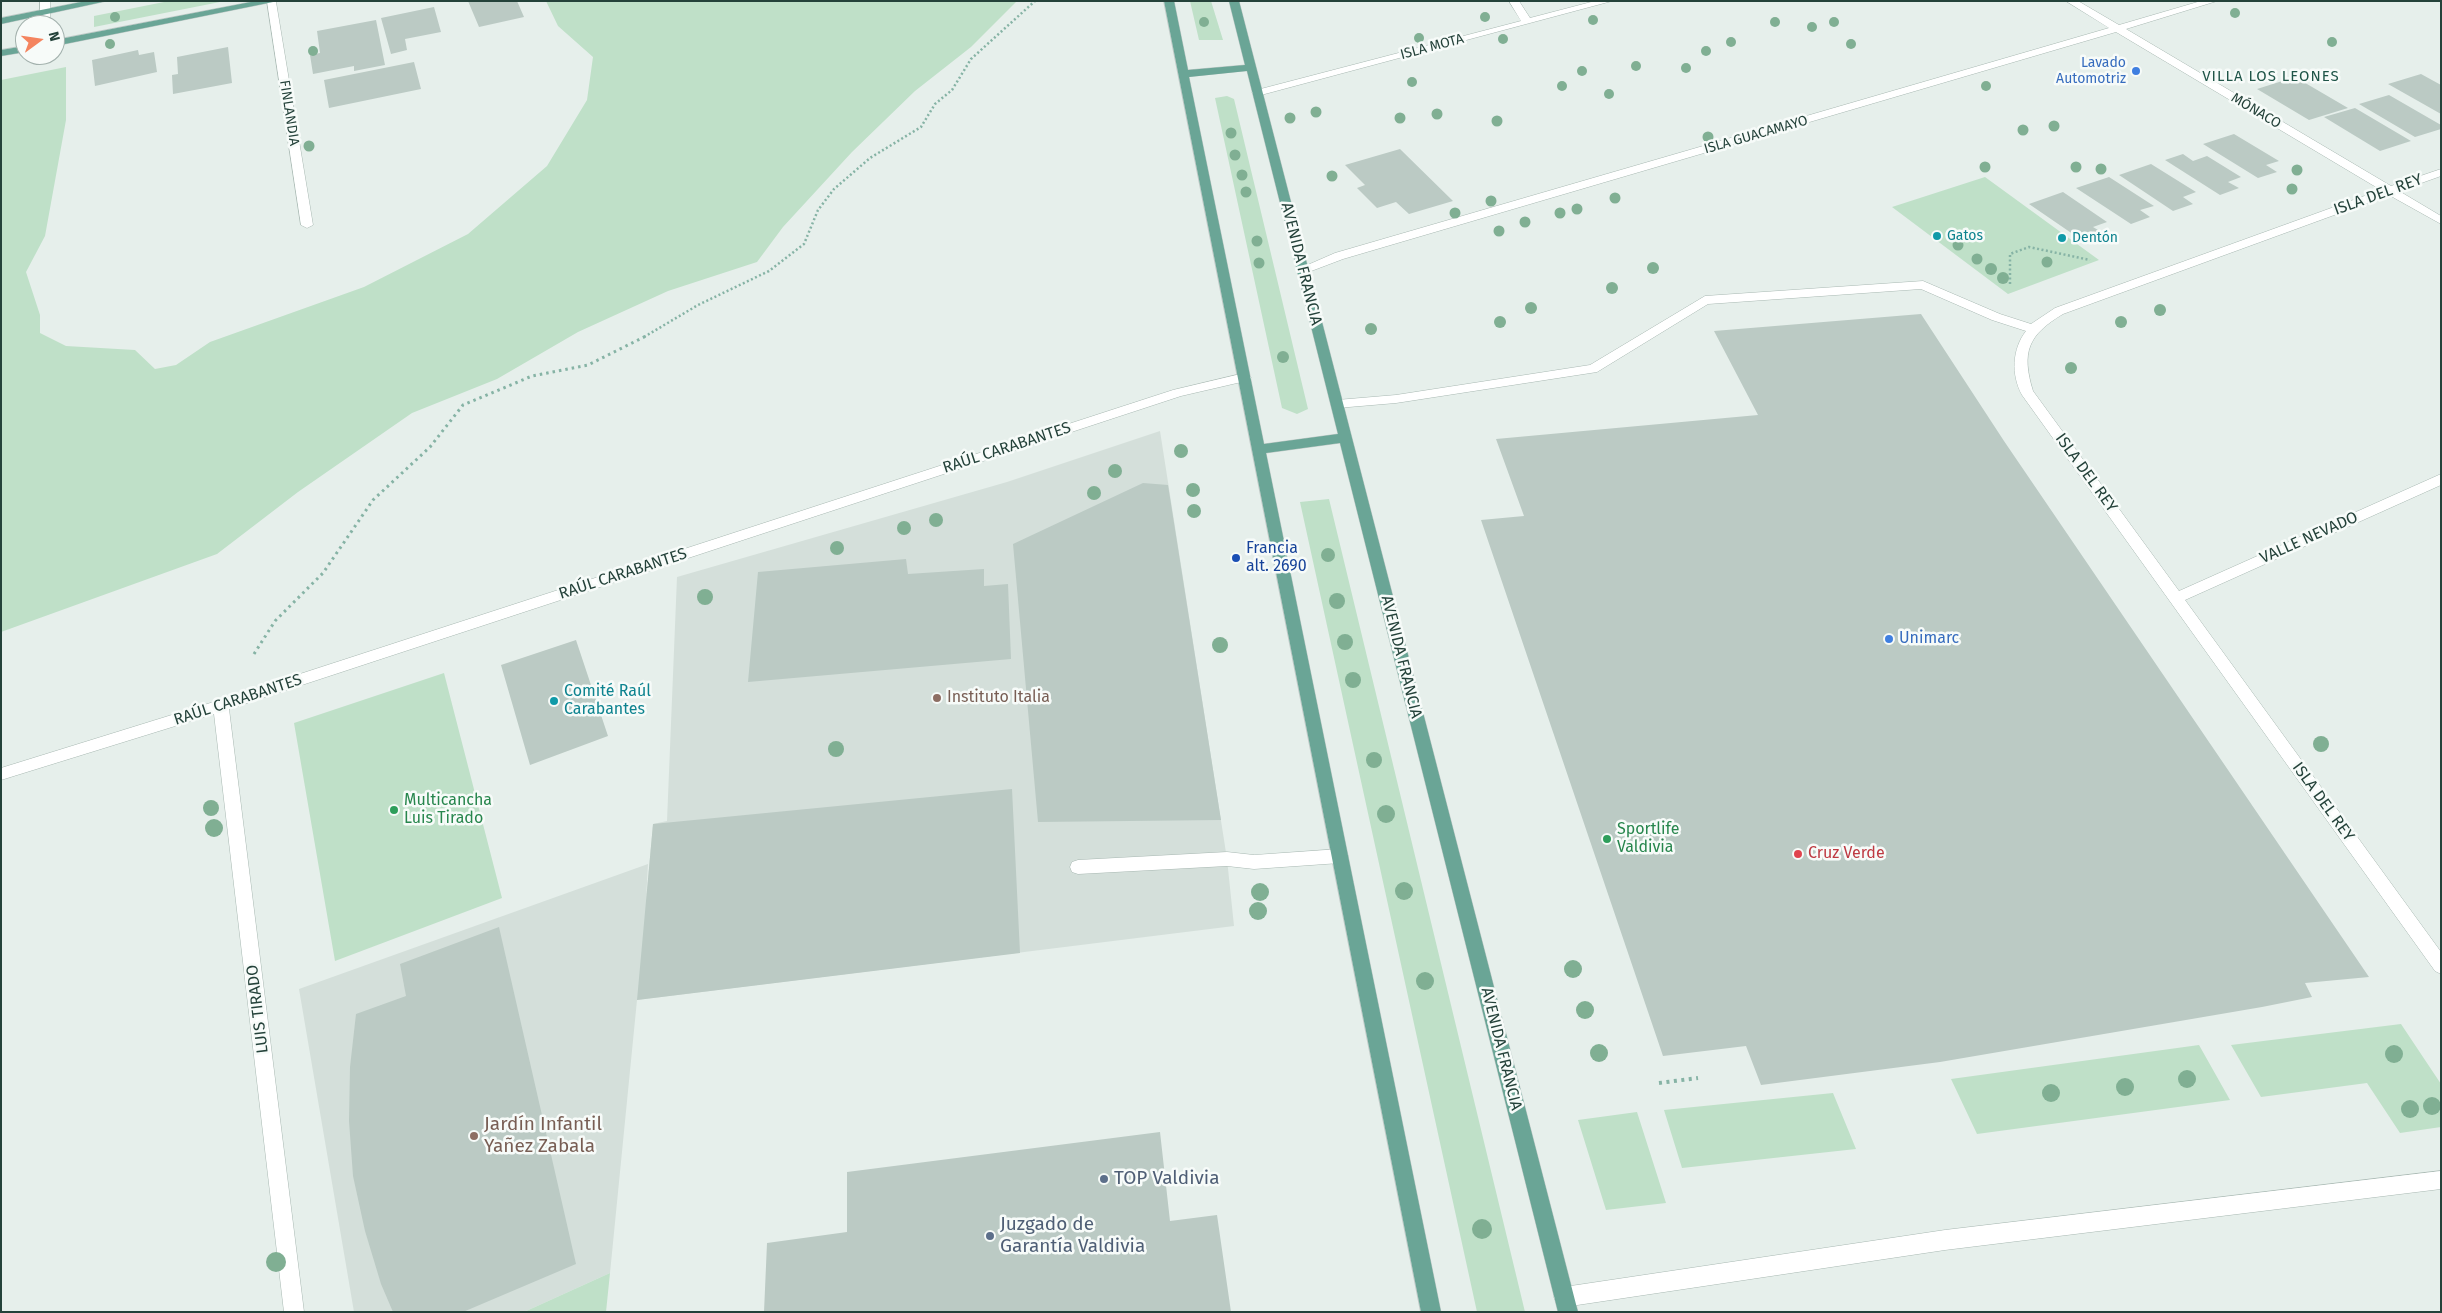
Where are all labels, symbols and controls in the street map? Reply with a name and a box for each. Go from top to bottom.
north arrow [15,15,65,65]
text: N [45,30,63,43]
street label: ISLA MOTA [1398,30,1466,64]
place label: Lavado Automotriz [2056,55,2126,88]
marker: Lavado Automotriz [2130,65,2142,77]
district label: VILLA LOS LEONES [2200,68,2342,86]
street label: FINLANDIA [276,79,302,147]
street label: MÓNACO [2228,90,2284,132]
street label: ISLA GUACAMAYO [1702,112,1810,158]
street label: ISLA DEL REY [2331,170,2425,220]
street label: AVENIDA FRANCIA [1276,201,1326,327]
place label: Gatos [1947,228,1983,244]
marker: Gatos [1931,230,1943,242]
place label: Dentón [2072,230,2118,246]
marker: Dentón [2056,232,2068,244]
street label: RAÚL CARABANTES [941,418,1073,478]
street label: ISLA DEL REY [2051,430,2121,516]
street label: VALLE NEVADO [2257,508,2361,568]
place label: Francia alt. 2690 [1246,539,1307,577]
street label: RAÚL CARABANTES [557,544,689,604]
marker: Francia alt. 2690 [1230,552,1242,564]
street label: AVENIDA FRANCIA [1376,594,1426,720]
place label: Unimarc [1899,629,1959,649]
marker: Unimarc [1883,633,1895,645]
street label: RAÚL CARABANTES [172,670,304,730]
place label: Comité Raúl Carabantes [564,682,651,720]
place label: Instituto Italia [947,688,1050,708]
marker: Instituto Italia [931,692,943,704]
marker: Comité Raúl Carabantes [548,695,560,707]
street label: ISLA DEL REY [2288,759,2358,845]
place label: Multicancha Luis Tirado [404,791,492,829]
marker: Multicancha Luis Tirado [388,804,400,816]
place label: Sportlife Valdivia [1617,820,1679,858]
marker: Sportlife Valdivia [1601,833,1613,845]
place label: Cruz Verde [1808,844,1885,864]
marker: Cruz Verde [1792,848,1804,860]
street label: LUIS TIRADO [243,964,273,1054]
street label: AVENIDA FRANCIA [1476,986,1526,1112]
place label: Jardín Infantil Yañez Zabala [484,1114,602,1158]
marker: Jardín Infantil Yañez Zabala [468,1130,480,1142]
place label: TOP Valdivia [1114,1168,1220,1190]
marker: TOP Valdivia [1098,1173,1110,1185]
place label: Juzgado de Garantía Valdivia [1000,1214,1145,1258]
marker: Juzgado de Garantía Valdivia [984,1230,996,1242]

